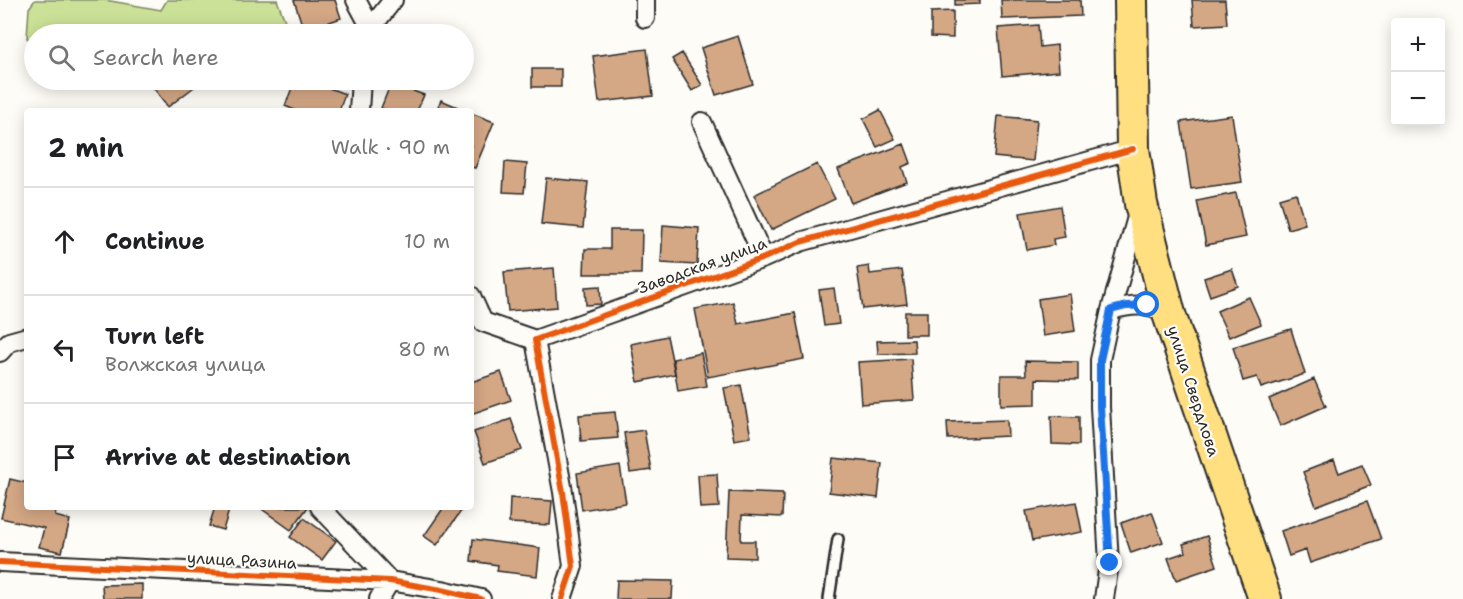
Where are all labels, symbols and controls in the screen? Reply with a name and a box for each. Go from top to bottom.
map controls [1391,18,1445,126]
button: + [1391,18,1445,72]
search box [24,24,474,90]
icon: search [45,41,78,74]
text: Search here [93,43,219,72]
button: − [1391,72,1445,126]
text: 2 min [48,130,124,165]
text: Walk · 90 m [331,134,450,160]
icon: ahead [48,225,81,258]
text: Continue [105,227,205,256]
text: 10 m [404,228,450,254]
street label: Заводская улица [635,232,769,299]
route start [1133,291,1159,317]
text: Turn left [105,322,204,351]
street label: улица Свердлова [1162,323,1225,459]
icon: left [48,333,81,366]
text: 80 m [398,336,450,362]
text: Волжская улица [105,351,265,377]
icon: arrive [48,441,81,474]
text: Arrive at destination [105,443,351,472]
street label: улица Разина [187,547,297,574]
route end [1096,549,1122,575]

